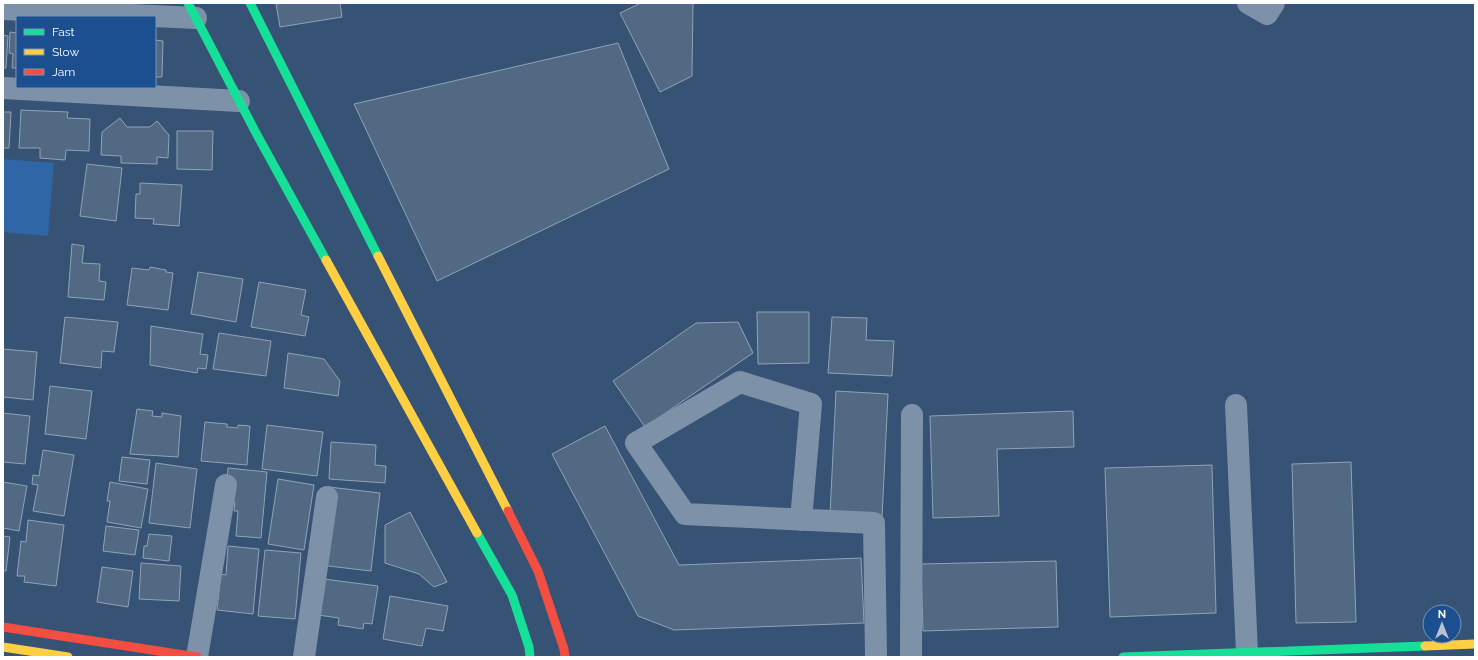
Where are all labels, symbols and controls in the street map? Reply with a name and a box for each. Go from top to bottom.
legend [16,16,156,88]
text: Fast [52,25,75,39]
text: Slow [52,45,79,59]
text: Jam [52,65,75,79]
north arrow [1422,604,1462,644]
text: N [1438,608,1446,621]

